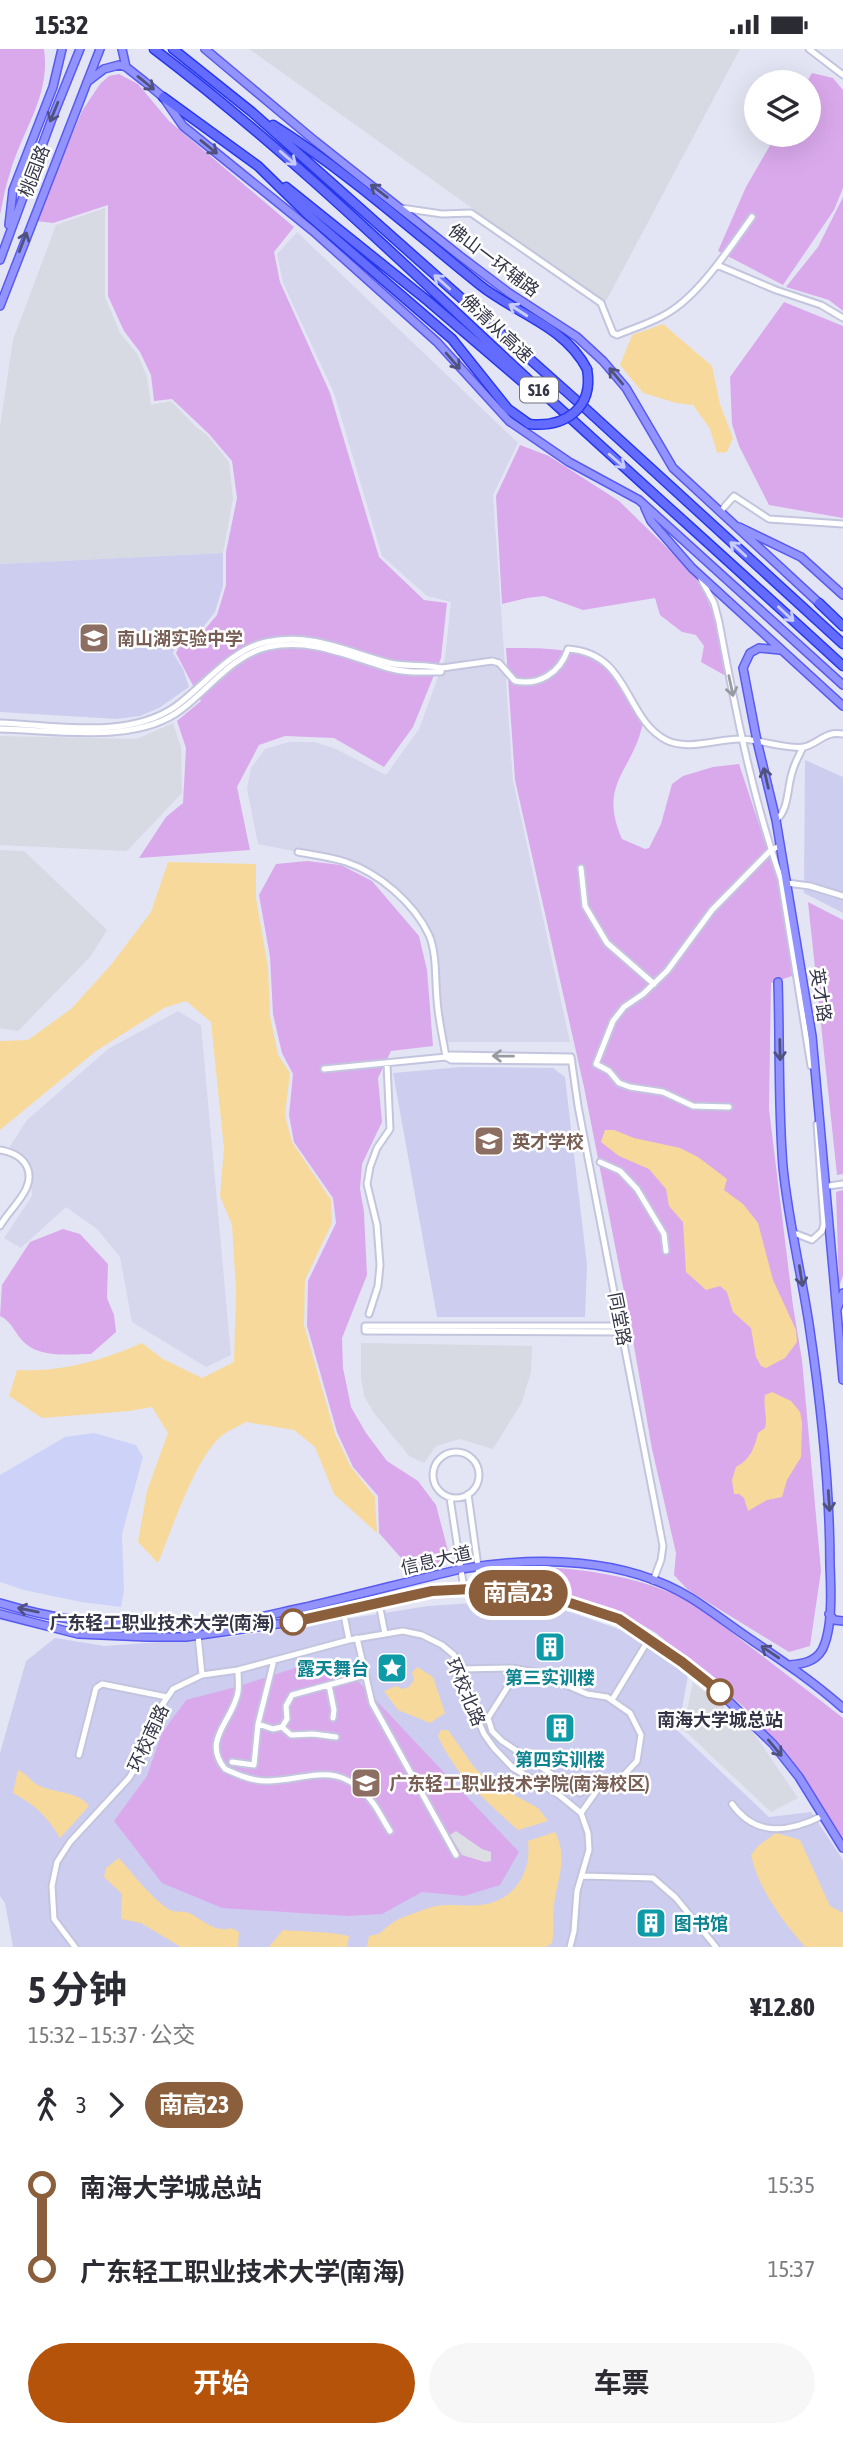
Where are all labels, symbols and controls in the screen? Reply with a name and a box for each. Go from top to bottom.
text: 15:32 [35,10,89,40]
map controls [744,70,821,147]
button: layers [744,70,821,147]
one-way arrow [137,76,155,91]
one-way arrow [47,101,60,122]
one-way arrow [199,139,217,154]
street label: 桃园路 [15,142,53,200]
one-way arrow [279,150,297,166]
one-way arrow [370,184,389,198]
street label: 佛山一环辅路 [445,219,543,301]
one-way arrow [18,231,31,253]
one-way arrow [434,273,451,290]
street label: 佛清从高速 [457,290,537,366]
one-way arrow [508,302,528,316]
one-way arrow [445,352,462,369]
one-way arrow [608,367,623,385]
road number: S16 [520,377,558,403]
one-way arrow [608,453,626,469]
one-way arrow [729,541,747,557]
one-way arrow [777,605,794,622]
school or university icon: 南山湖实验中学 [77,621,111,655]
place label: 南山湖实验中学 [117,628,243,649]
one-way arrow [726,674,739,696]
one-way arrow [758,768,771,790]
street label: 英才路 [806,967,836,1023]
one-way arrow [773,1038,787,1061]
one-way arrow [491,1049,514,1062]
school or university icon: 英才学校 [472,1124,506,1158]
place label: 英才学校 [512,1131,584,1152]
one-way arrow [795,1264,808,1287]
street label: 同堂路 [605,1290,635,1348]
one-way arrow [822,1490,835,1513]
street label: 信息大道 [399,1542,473,1578]
line badge: 南高23 [469,1570,567,1616]
text: 南高23 [483,1579,553,1606]
one-way arrow [17,1602,40,1616]
marker: 广东轻工职业技术大学(南海) [280,1609,306,1635]
place label: 广东轻工职业技术大学(南海) [49,1612,274,1633]
building icon: 第三实训楼 [533,1630,567,1664]
one-way arrow [760,1645,780,1659]
place icon: 露天舞台 [375,1651,409,1685]
street label: 环校北路 [442,1655,490,1729]
place label: 露天舞台 [297,1658,369,1679]
place label: 第三实训楼 [505,1667,595,1688]
marker: 南海大学城总站 [707,1679,733,1705]
street label: 环校南路 [123,1701,173,1775]
place label: 南海大学城总站 [657,1709,783,1730]
building icon: 第四实训楼 [543,1711,577,1745]
one-way arrow [767,1739,783,1757]
place label: 第四实训楼 [515,1749,605,1770]
school or university icon: 广东轻工职业技术学院(南海校区) [349,1766,383,1800]
place label: 广东轻工职业技术学院(南海校区) [389,1773,650,1794]
building icon: 图书馆 [634,1906,668,1940]
place label: 图书馆 [674,1913,728,1934]
text: 5 分钟 [28,1968,127,2011]
text: ¥12.80 [750,1992,815,2022]
text: 15:32 – 15:37 · 公交 [28,2022,195,2048]
icon: walk [28,2086,66,2124]
icon: forward [97,2086,135,2124]
text: 南高23 [159,2091,229,2118]
text: 3 [76,2092,87,2118]
text: 15:35 [768,2172,815,2198]
text: 南海大学城总站 [80,2173,262,2203]
text: 15:37 [768,2256,815,2282]
text: 广东轻工职业技术大学(南海) [80,2257,404,2287]
button: 开始 [28,2343,415,2423]
button: 车票 [429,2343,815,2423]

